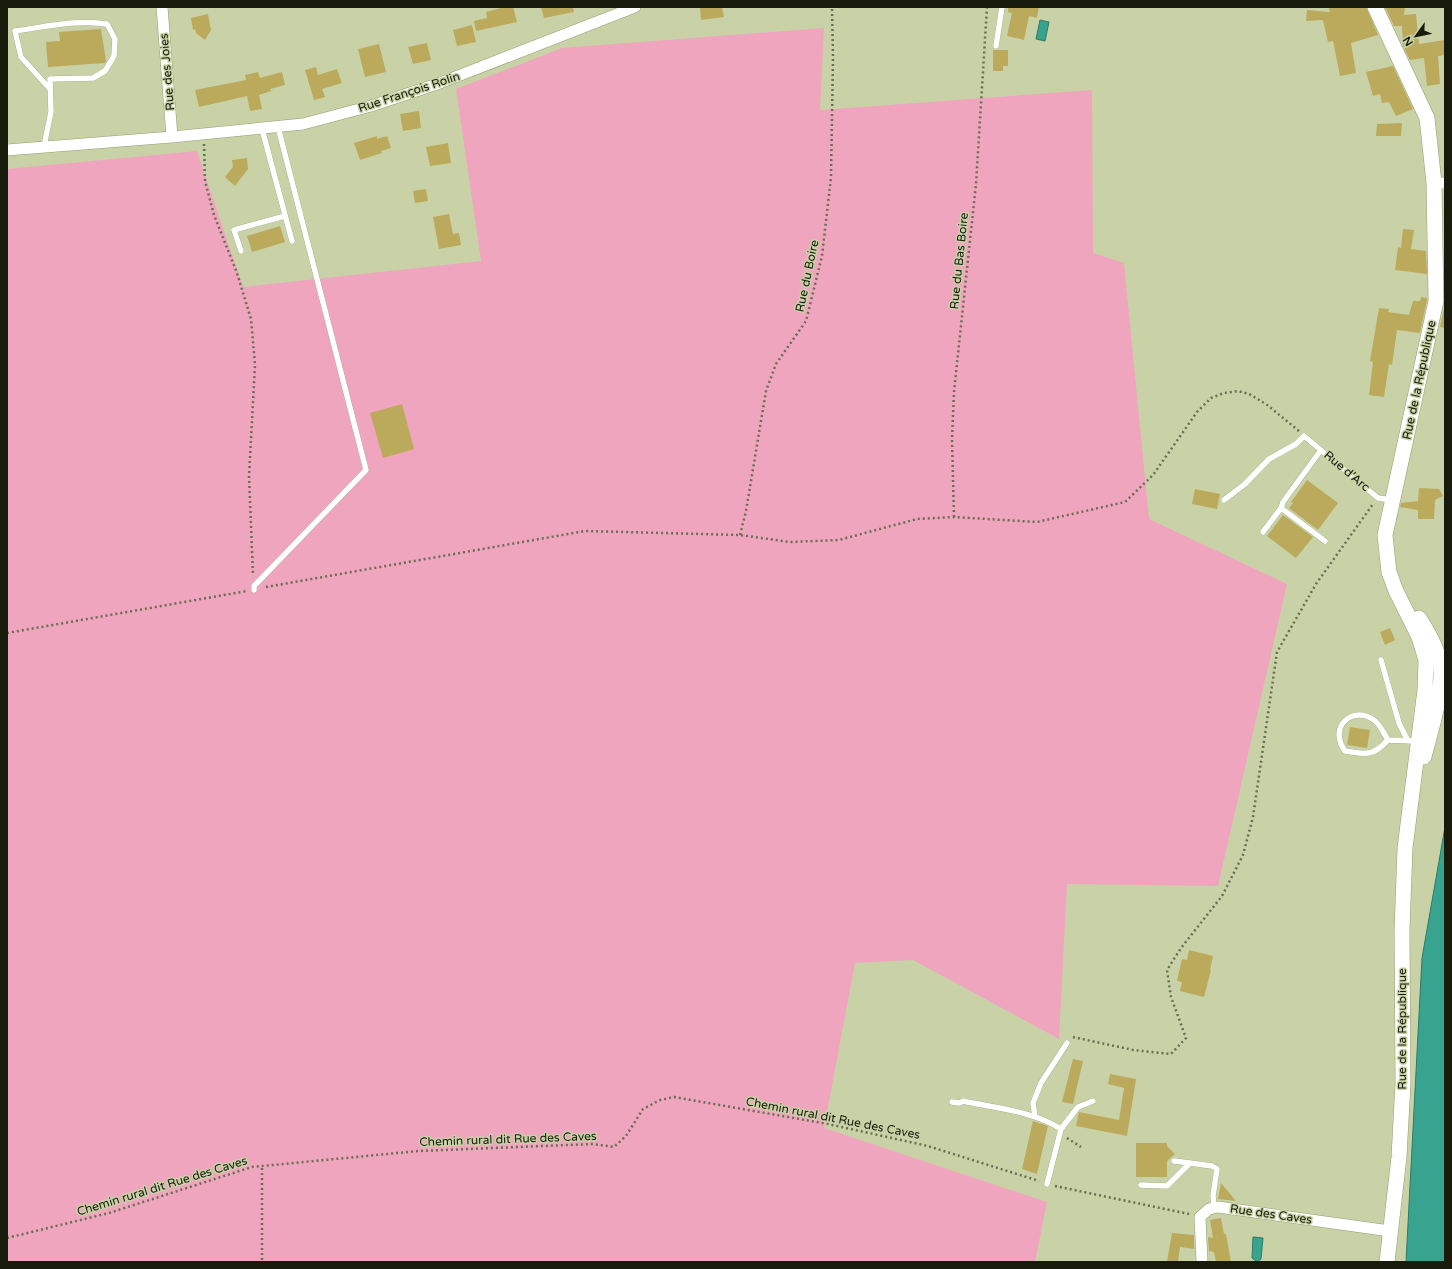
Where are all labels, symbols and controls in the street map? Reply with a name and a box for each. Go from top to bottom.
north arrow [1396,16,1436,56]
street label: Rue des Joies [157,33,177,111]
text: N [1400,34,1416,48]
street label: Rue François Rolin [356,69,462,115]
street label: Rue du Bas Boire [947,212,971,310]
street label: Rue du Boire [793,238,822,313]
street label: Rue de la République [1400,319,1439,441]
street label: Rue d’Arc [1321,448,1373,494]
street label: Rue de la République [1395,968,1409,1090]
street label: Chemin rural dit Rue des Caves [745,1094,922,1142]
street label: Chemin rural dit Rue des Caves [419,1129,597,1149]
street label: Chemin rural dit Rue des Caves [75,1153,249,1219]
street label: Rue des Caves [1229,1201,1313,1227]

